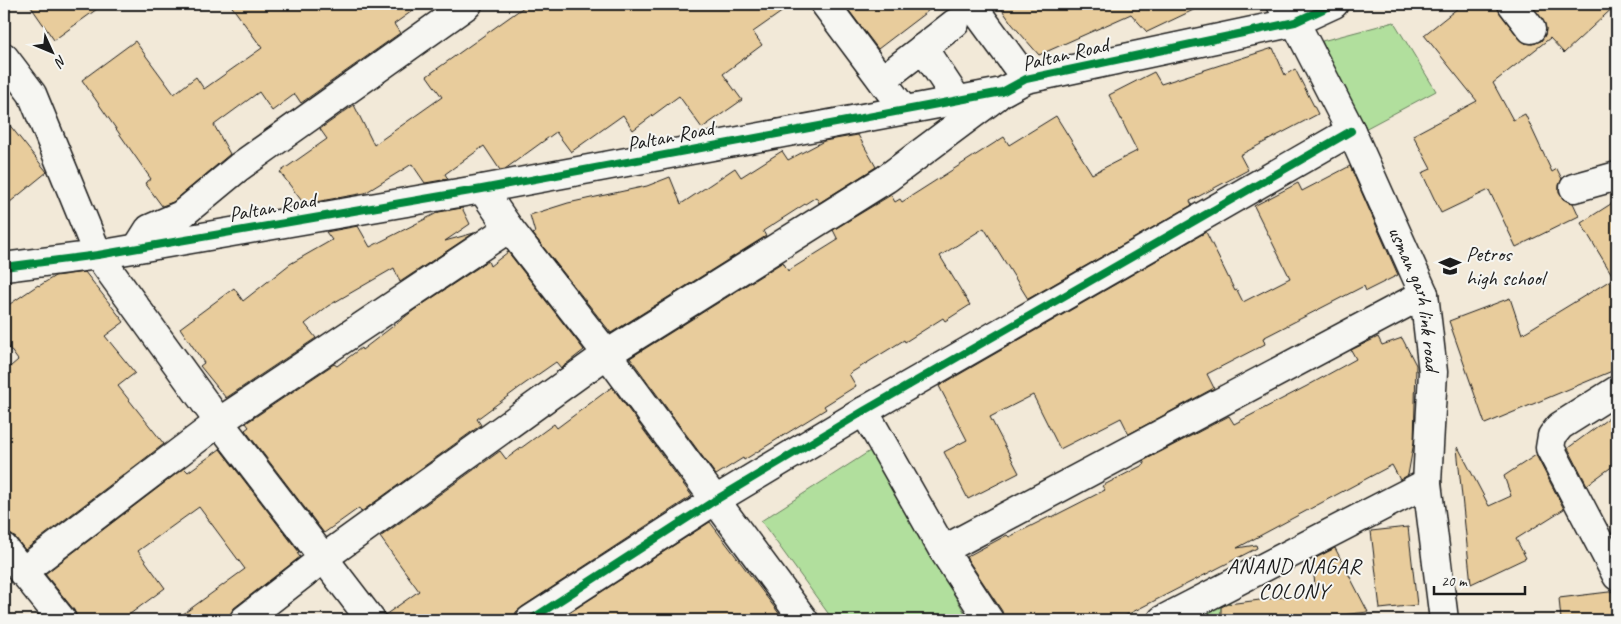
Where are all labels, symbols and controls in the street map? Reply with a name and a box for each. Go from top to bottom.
north arrow [28,28,78,78]
street label: Paltan Road [1019,31,1114,77]
text: N [50,52,70,71]
street label: Paltan Road [625,114,719,157]
street label: Paltan Road [227,186,321,227]
street label: usman garh link road [1382,222,1446,376]
place label: Petros high school [1466,241,1548,291]
school or university icon: Petros high school [1437,253,1463,279]
district label: ANAND NAGAR COLONY [1227,552,1364,605]
scale bar [1434,564,1525,596]
text: 20 m [1441,572,1468,591]

